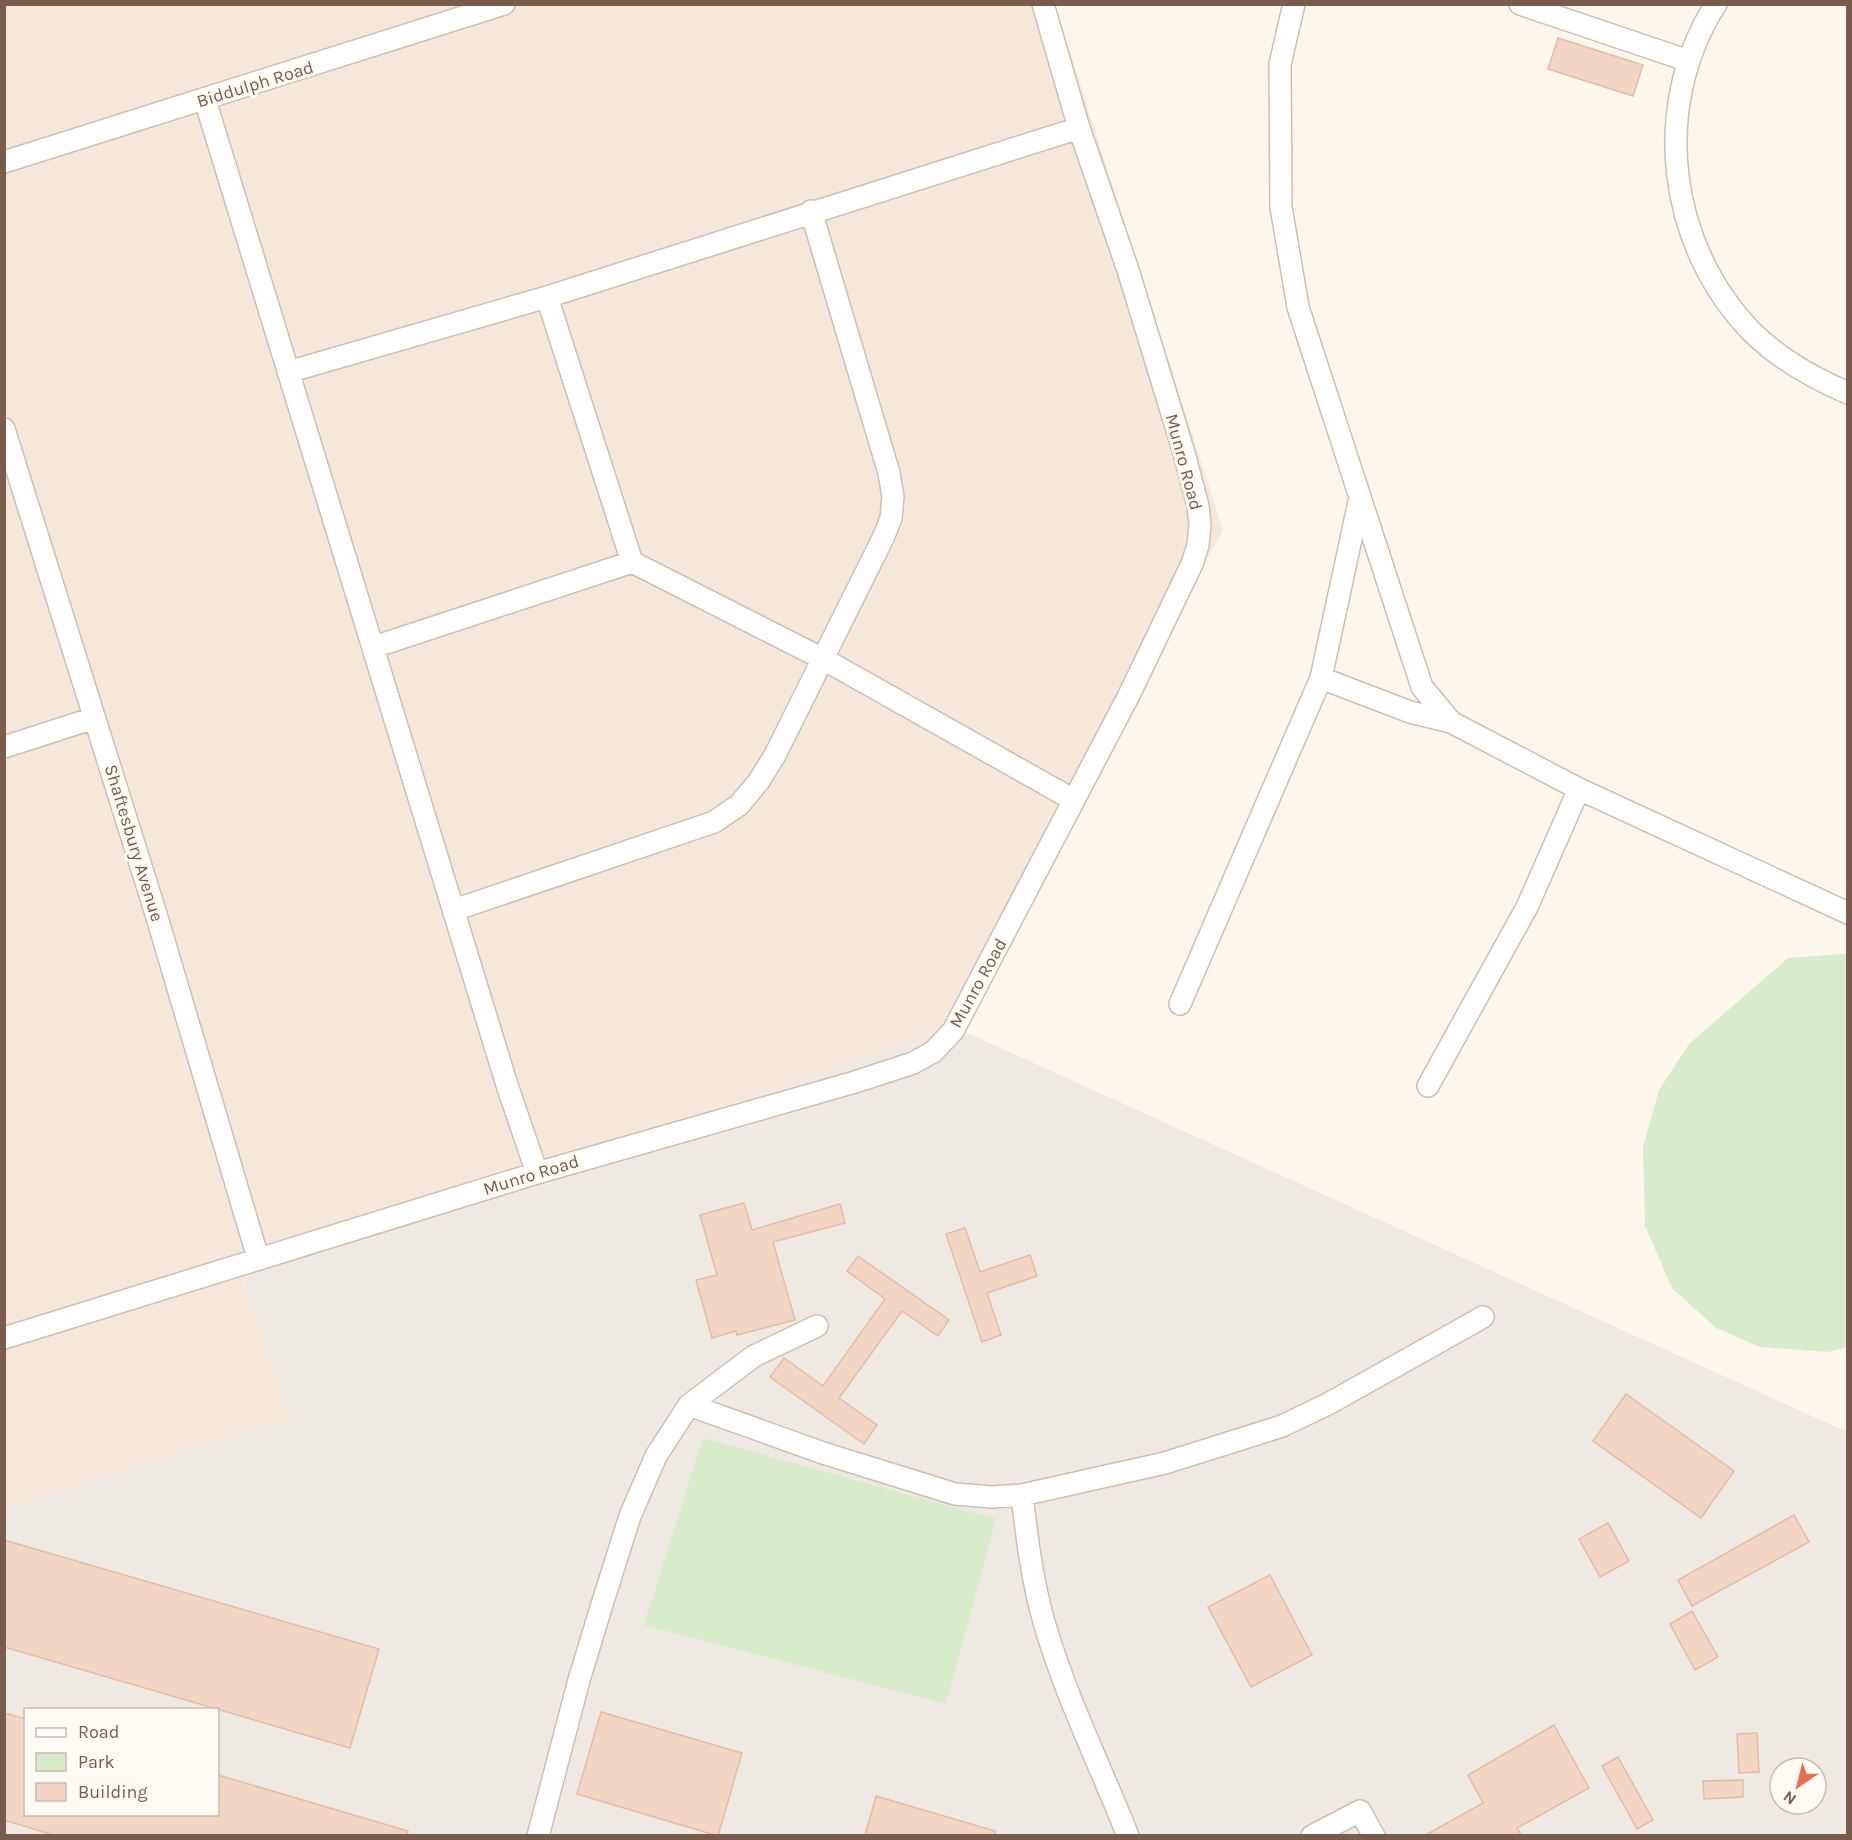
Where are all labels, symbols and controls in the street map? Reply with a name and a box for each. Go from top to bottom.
street label: Biddulph Road [194,56,316,112]
street label: Munro Road [1161,411,1207,513]
street label: Shaftesbury Avenue [100,762,168,924]
street label: Munro Road [944,934,1012,1032]
street label: Munro Road [480,1150,582,1200]
legend [24,1708,219,1816]
text: Road [78,1721,119,1743]
text: Park [78,1751,115,1773]
north arrow [1768,1756,1828,1816]
text: Building [78,1781,148,1803]
text: N [1780,1787,1800,1809]

